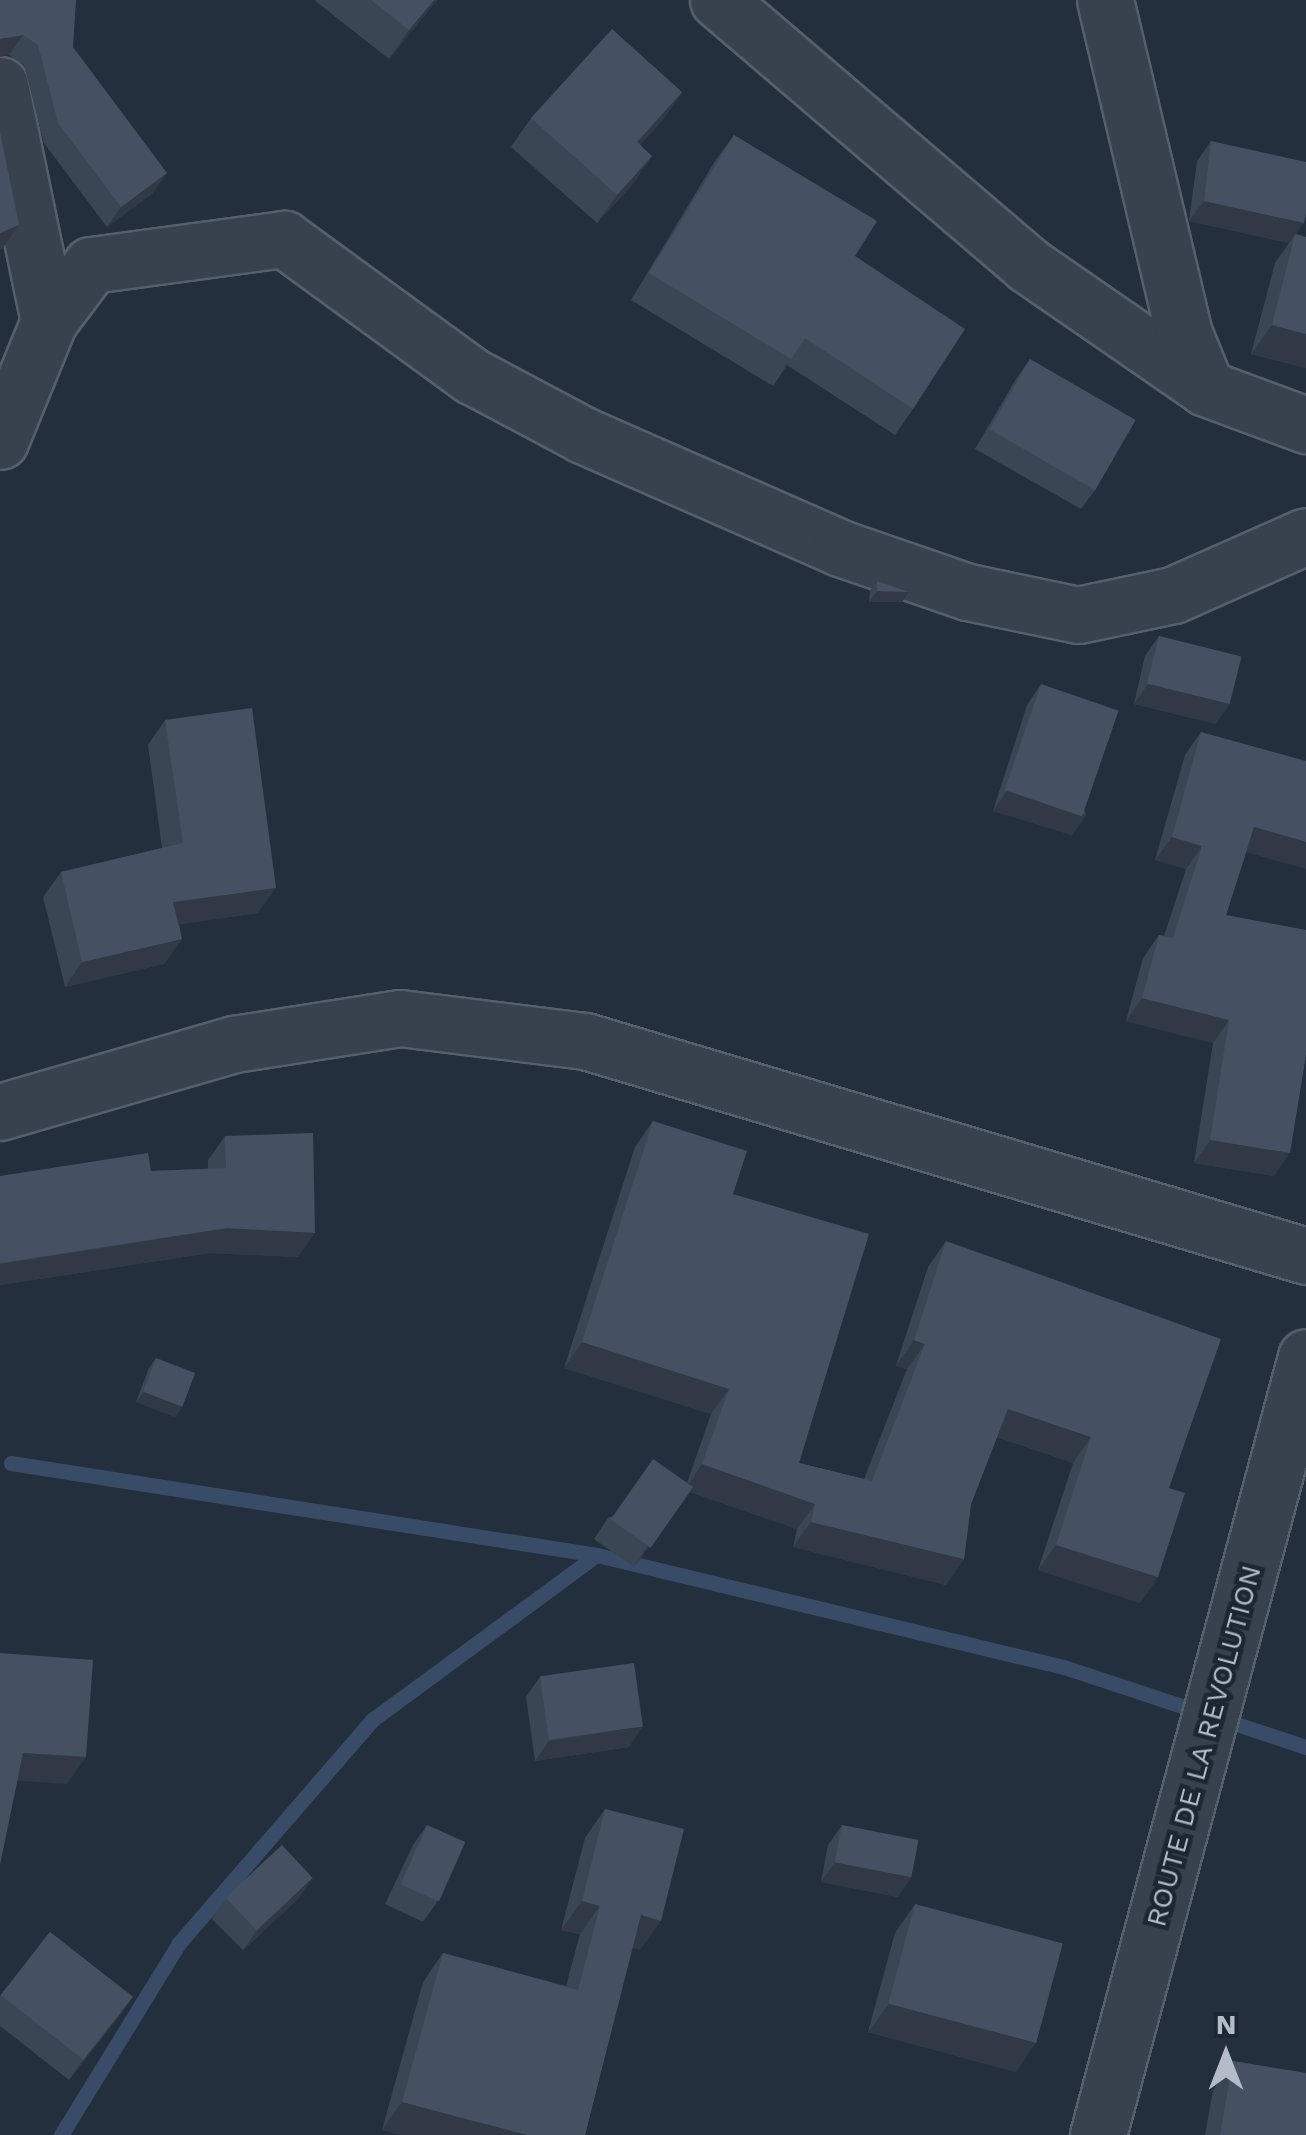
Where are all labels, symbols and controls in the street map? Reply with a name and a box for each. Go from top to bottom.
street label: ROUTE DE LA REVOLUTION [1139,1561,1269,1931]
north arrow [1176,2005,1276,2105]
text: N [1216,2008,1236,2041]

